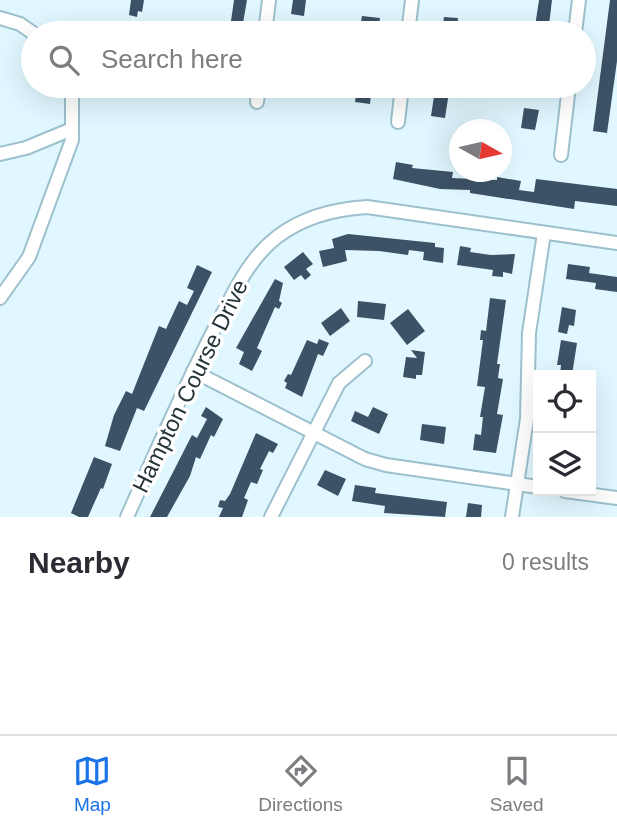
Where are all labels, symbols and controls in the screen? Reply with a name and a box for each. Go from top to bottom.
search box [21,21,596,98]
icon: search [45,41,83,79]
text: Search here [101,44,243,74]
north arrow [449,119,512,182]
street label: Hampton Course Drive [127,275,253,497]
map controls [533,370,596,496]
button: locate [533,370,596,433]
button: layers [533,433,596,496]
text: Nearby [28,546,130,579]
text: 0 results [502,549,589,575]
tab: Map [73,752,111,816]
tab: Directions [258,752,343,816]
tab: Saved [490,752,544,816]

